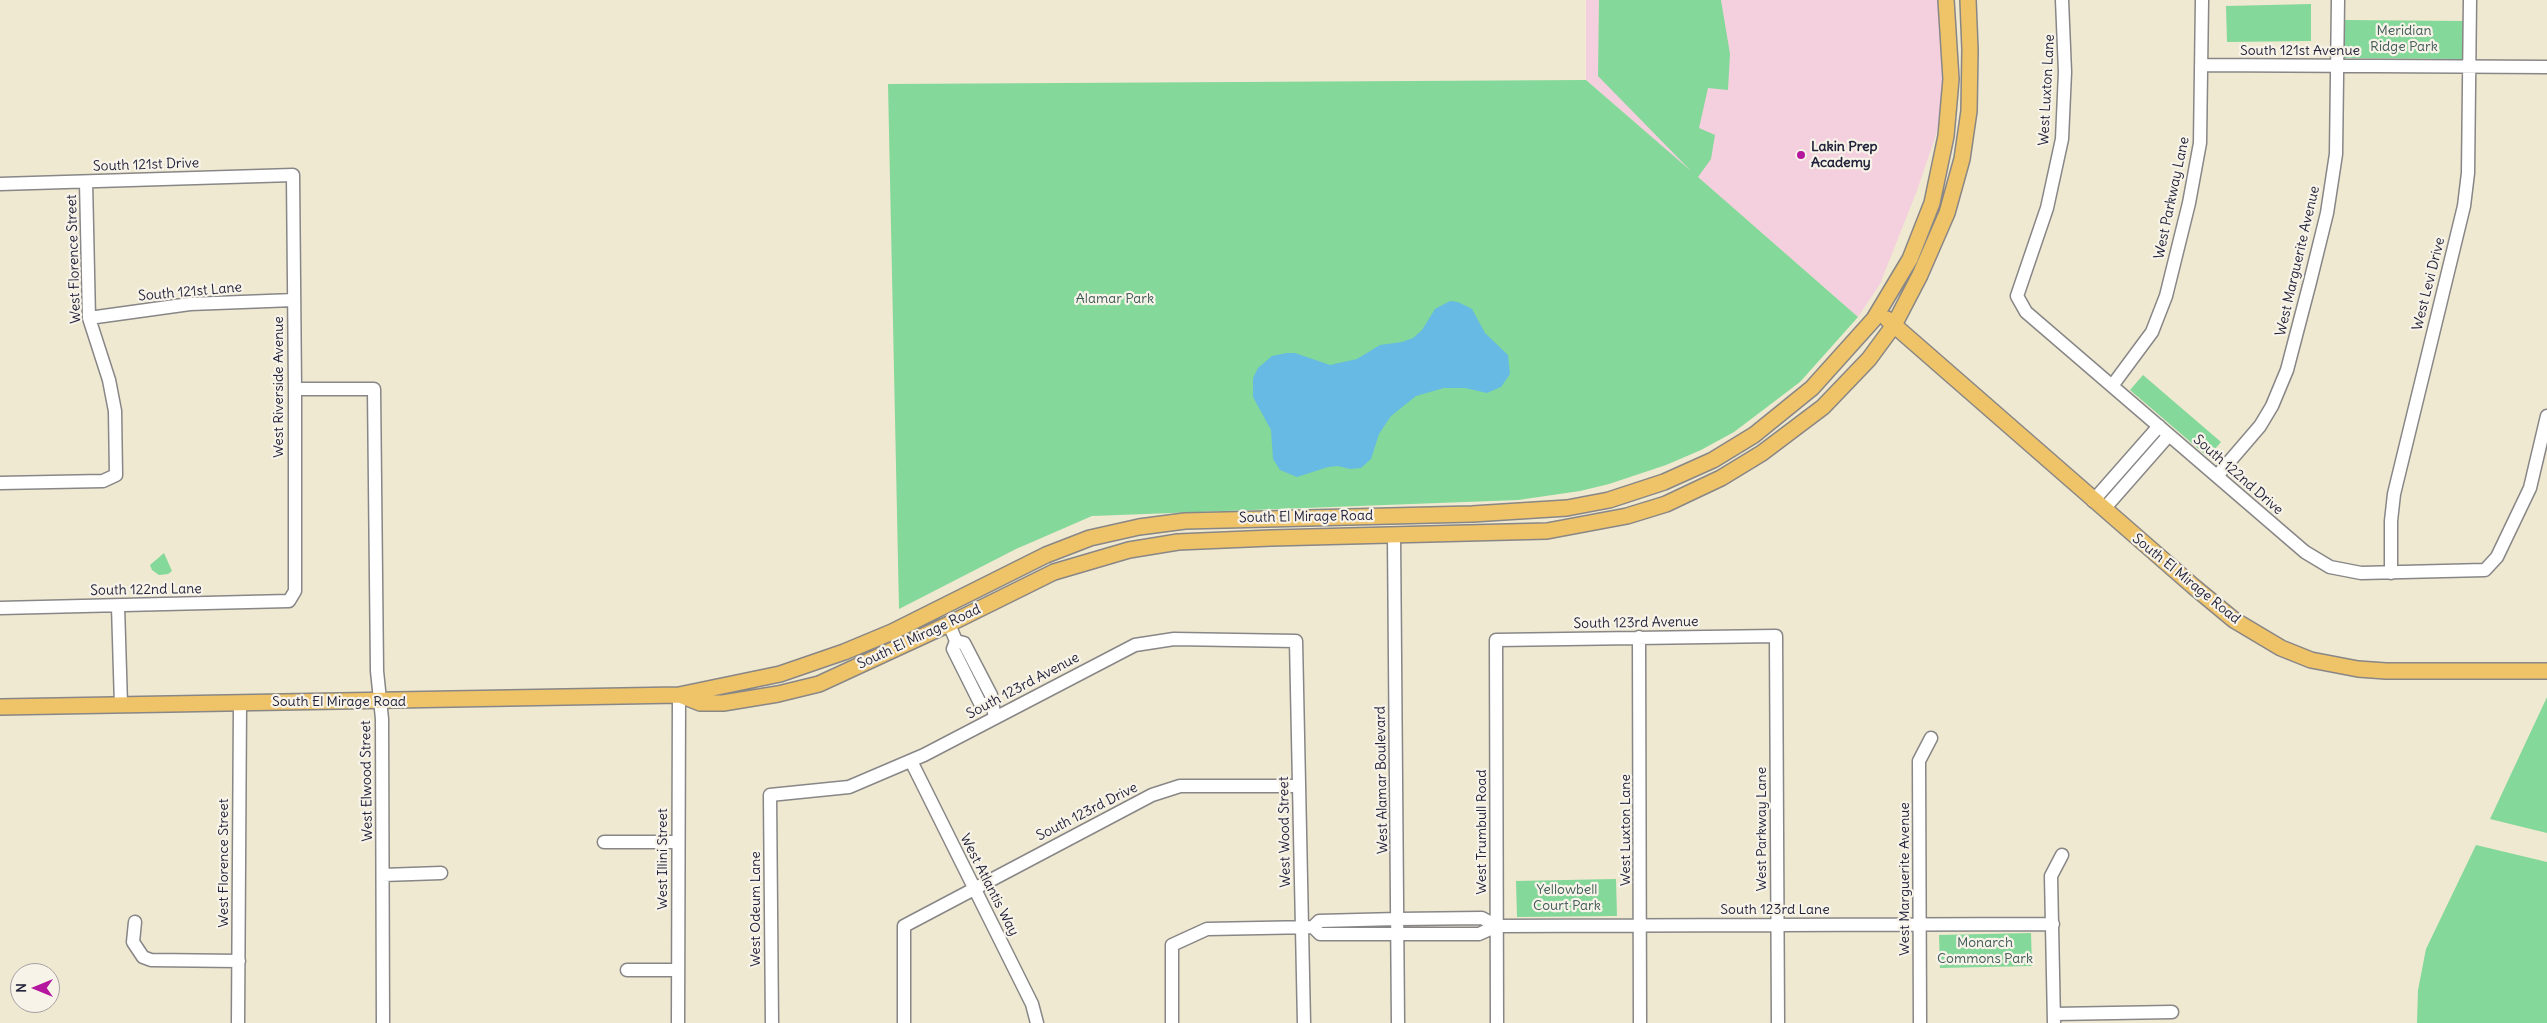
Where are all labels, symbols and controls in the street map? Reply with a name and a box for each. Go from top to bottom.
park label: Meridian Ridge Park [2370,23,2438,56]
street label: West Luxton Lane [2036,34,2058,146]
street label: South 121st Avenue [2240,43,2360,59]
street label: West Parkway Lane [2151,135,2193,261]
place label: Lakin Prep Academy [1811,139,1877,172]
marker: Lakin Prep Academy [1795,149,1807,161]
street label: South 121st Drive [93,155,199,175]
street label: West Marguerite Avenue [2273,184,2323,338]
street label: West Florence Street [63,194,85,324]
street label: West Levi Drive [2409,236,2449,332]
street label: South 121st Lane [137,279,243,305]
park label: Alamar Park [1076,291,1154,307]
street label: West Riverside Avenue [271,316,287,458]
street label: South 122nd Drive [2190,431,2286,519]
street label: South El Mirage Road [1239,507,1373,527]
street label: South El Mirage Road [2129,530,2243,628]
street label: South 122nd Lane [90,581,202,599]
street label: South El Mirage Road [855,601,983,673]
street label: South 123rd Avenue [1573,614,1699,632]
street label: South 123rd Avenue [964,649,1082,723]
street label: South El Mirage Road [272,694,406,710]
street label: West Alamar Boulevard [1372,706,1392,854]
street label: West Elwood Street [358,720,376,842]
street label: West Parkway Lane [1754,767,1770,891]
street label: West Trumbull Road [1474,769,1490,895]
street label: West Luxton Lane [1618,774,1634,886]
street label: West Wood Street [1276,776,1294,888]
street label: South 123rd Drive [1034,779,1140,845]
street label: West Florence Street [216,798,232,928]
street label: West Marguerite Avenue [1897,802,1913,956]
street label: West Illini Street [655,808,671,910]
street label: West Atlantis Way [956,831,1022,939]
street label: West Odeum Lane [748,851,764,967]
park label: Yellowbell Court Park [1533,882,1601,914]
street label: South 123rd Lane [1720,902,1830,918]
park label: Monarch Commons Park [1937,935,2033,968]
north arrow [10,963,60,1013]
text: N [12,983,30,993]

